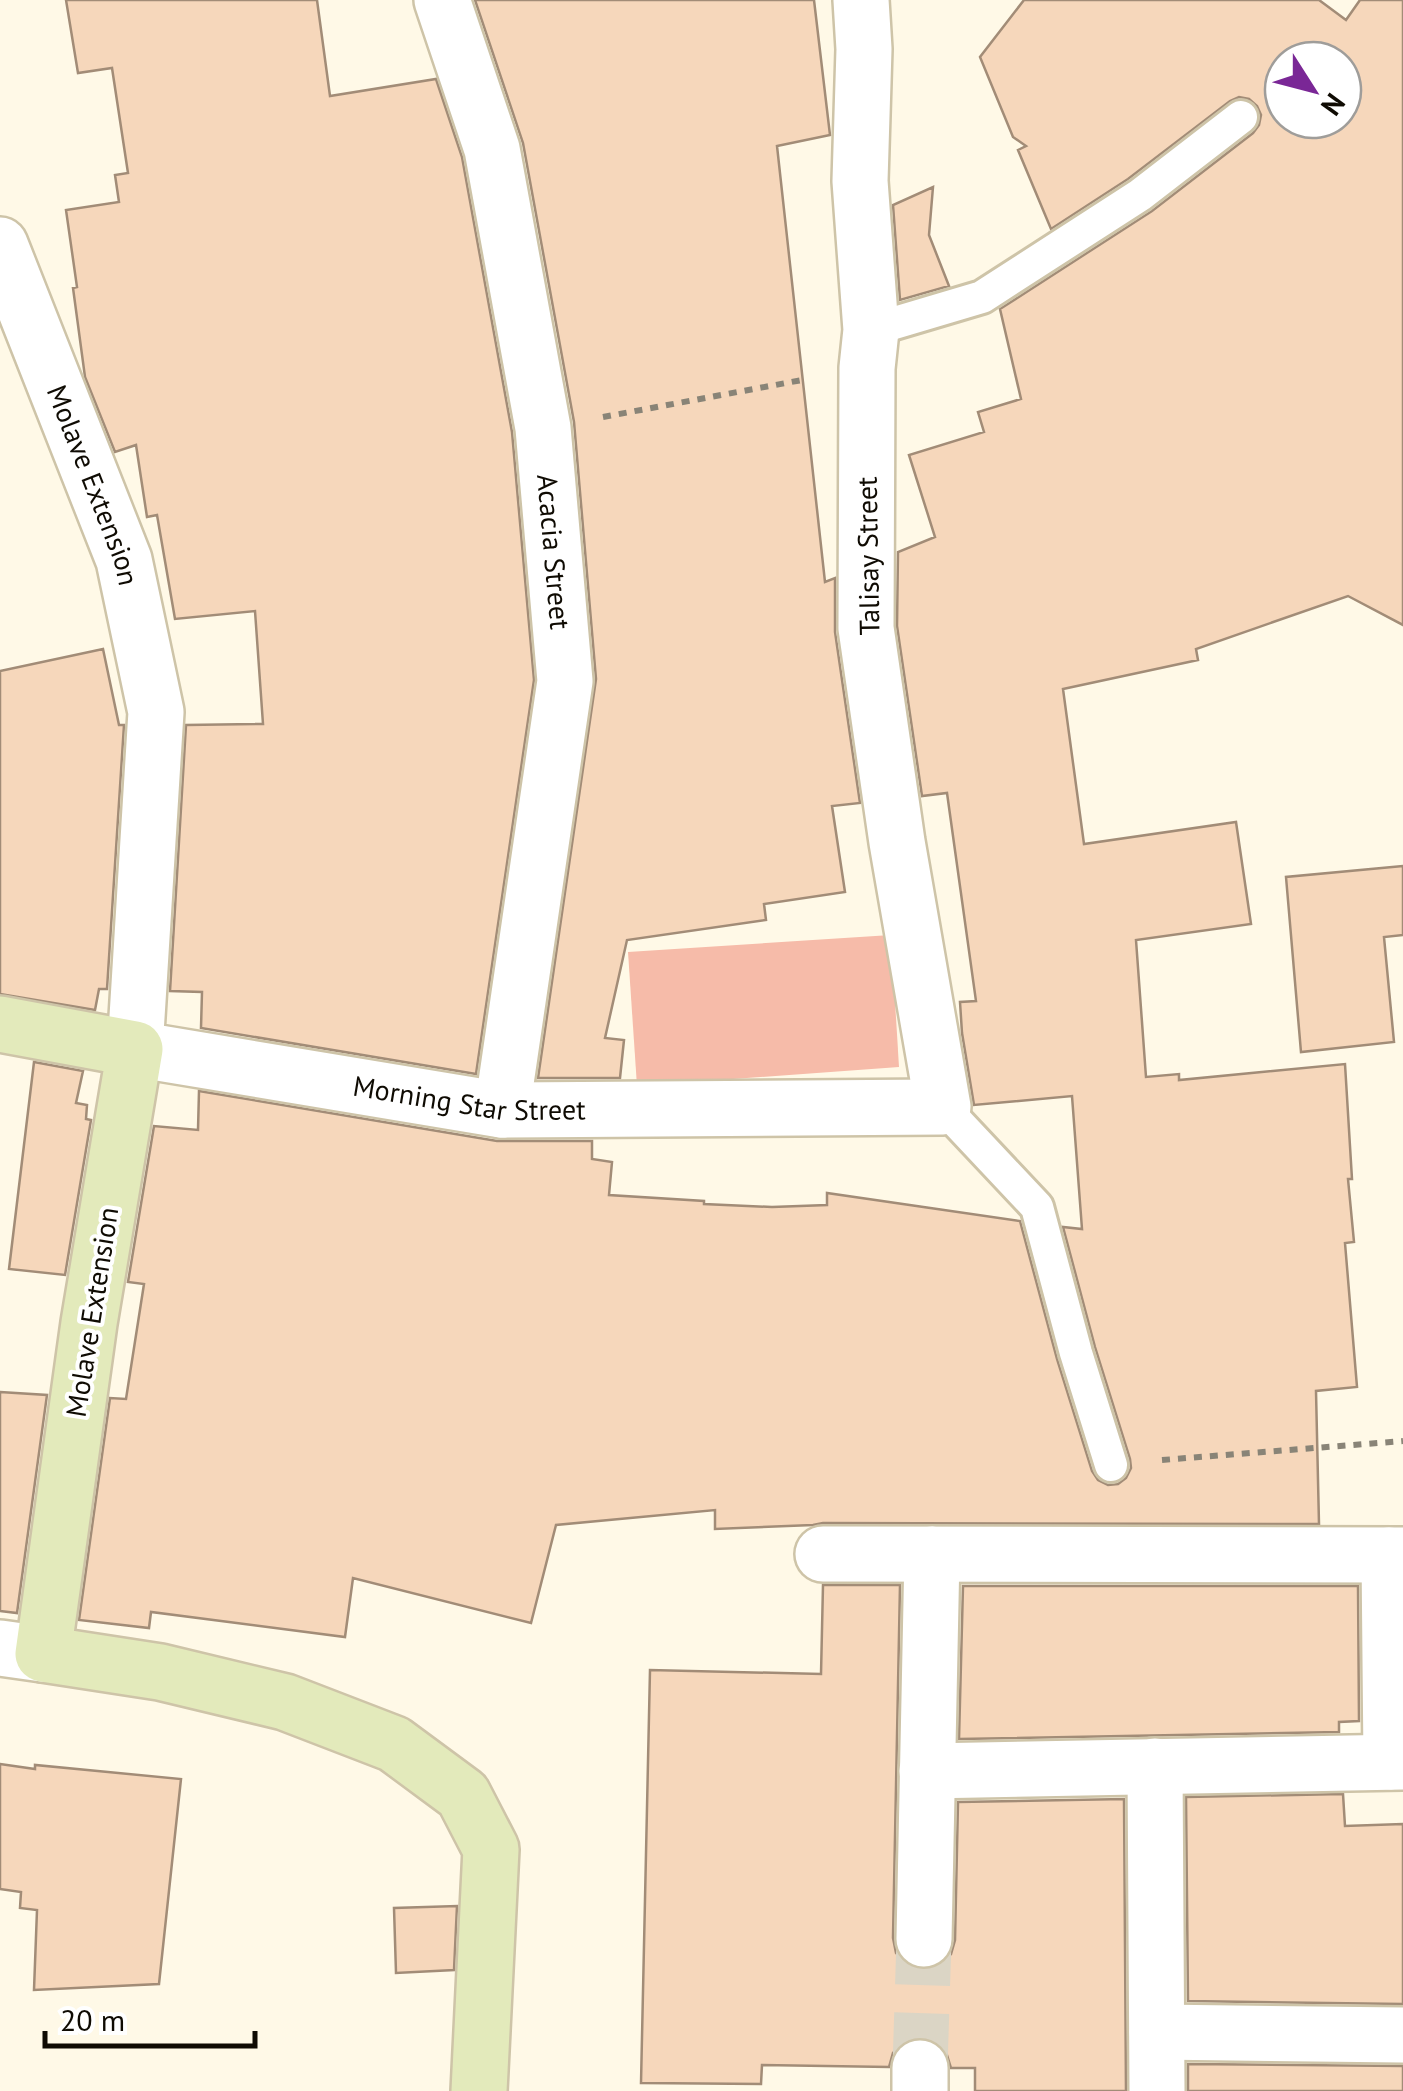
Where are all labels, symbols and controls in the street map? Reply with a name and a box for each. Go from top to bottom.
north arrow [1263,40,1363,140]
text: N [1313,87,1354,123]
street label: Molave Extension [39,379,148,589]
street label: Acacia Street [529,473,579,631]
street label: Talisay Street [848,476,887,636]
street label: Morning Star Street [350,1067,586,1129]
street label: Molave Extension [57,1204,126,1419]
scale bar [45,1986,255,2048]
text: 20 m [60,2000,125,2039]

